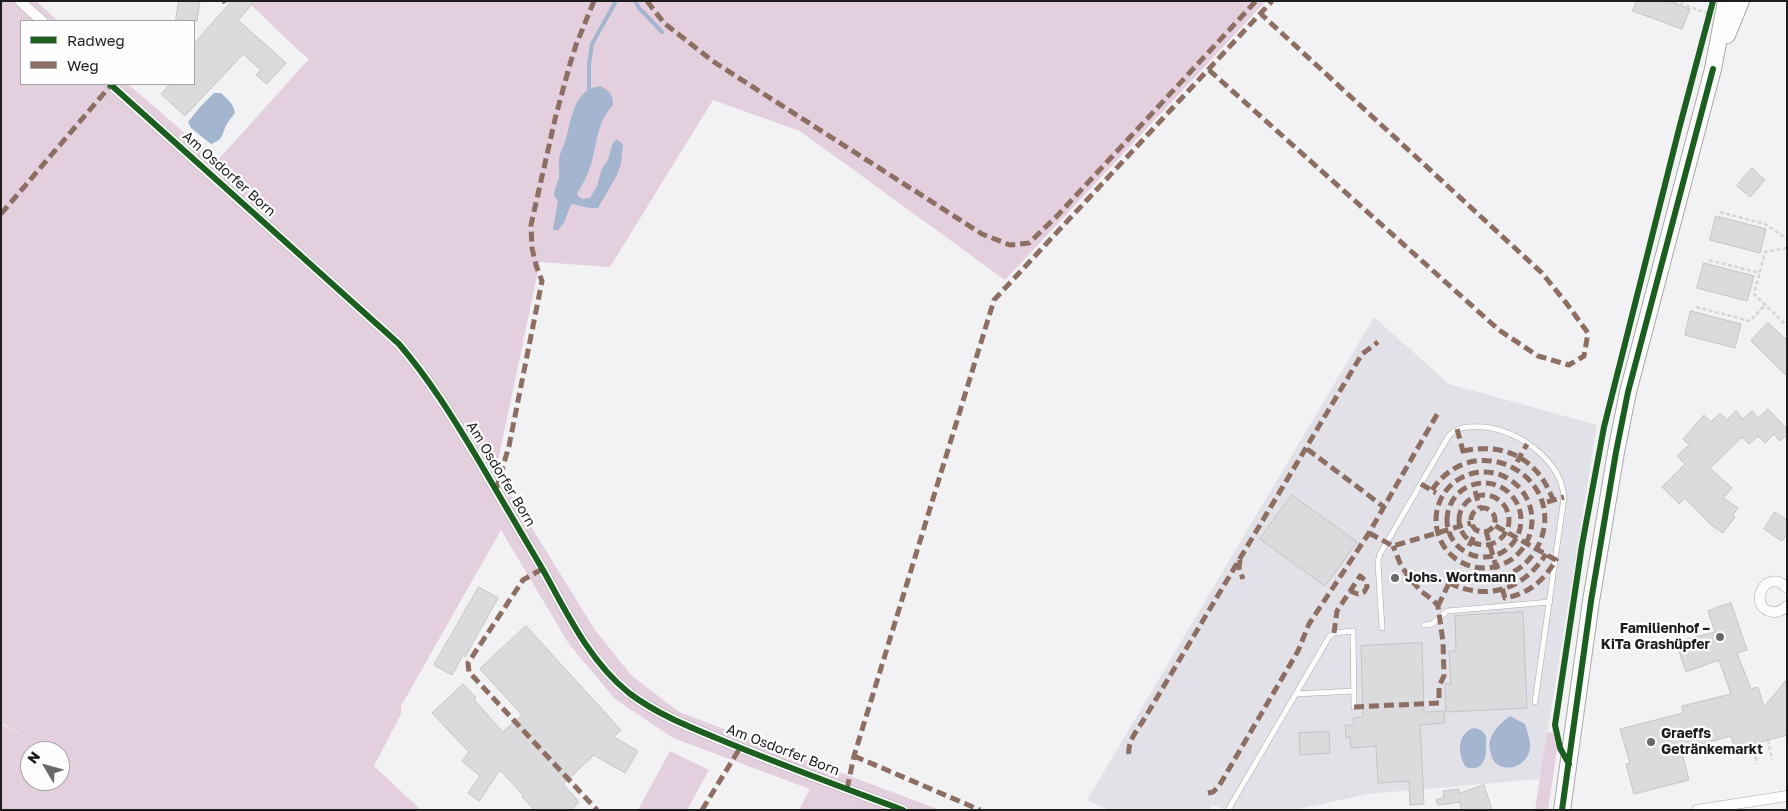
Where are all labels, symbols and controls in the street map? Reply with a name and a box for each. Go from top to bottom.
legend [20,20,195,85]
text: Radweg [67,31,125,49]
text: Weg [67,56,99,74]
street label: Am Osdorfer Born [179,128,279,220]
street label: Am Osdorfer Born [463,418,539,530]
place label: Johs. Wortmann [1405,570,1516,586]
marker: Johs. Wortmann [1389,572,1401,584]
place label: Familienhof – KiTa Grashüpfer [1601,621,1710,654]
marker: Familienhof – KiTa Grashüpfer [1714,631,1726,643]
street label: Am Osdorfer Born [724,721,842,779]
place label: Graeffs Getränkemarkt [1661,726,1763,759]
marker: Graeffs Getränkemarkt [1645,736,1657,748]
north arrow [20,741,70,791]
text: N [23,748,43,767]

